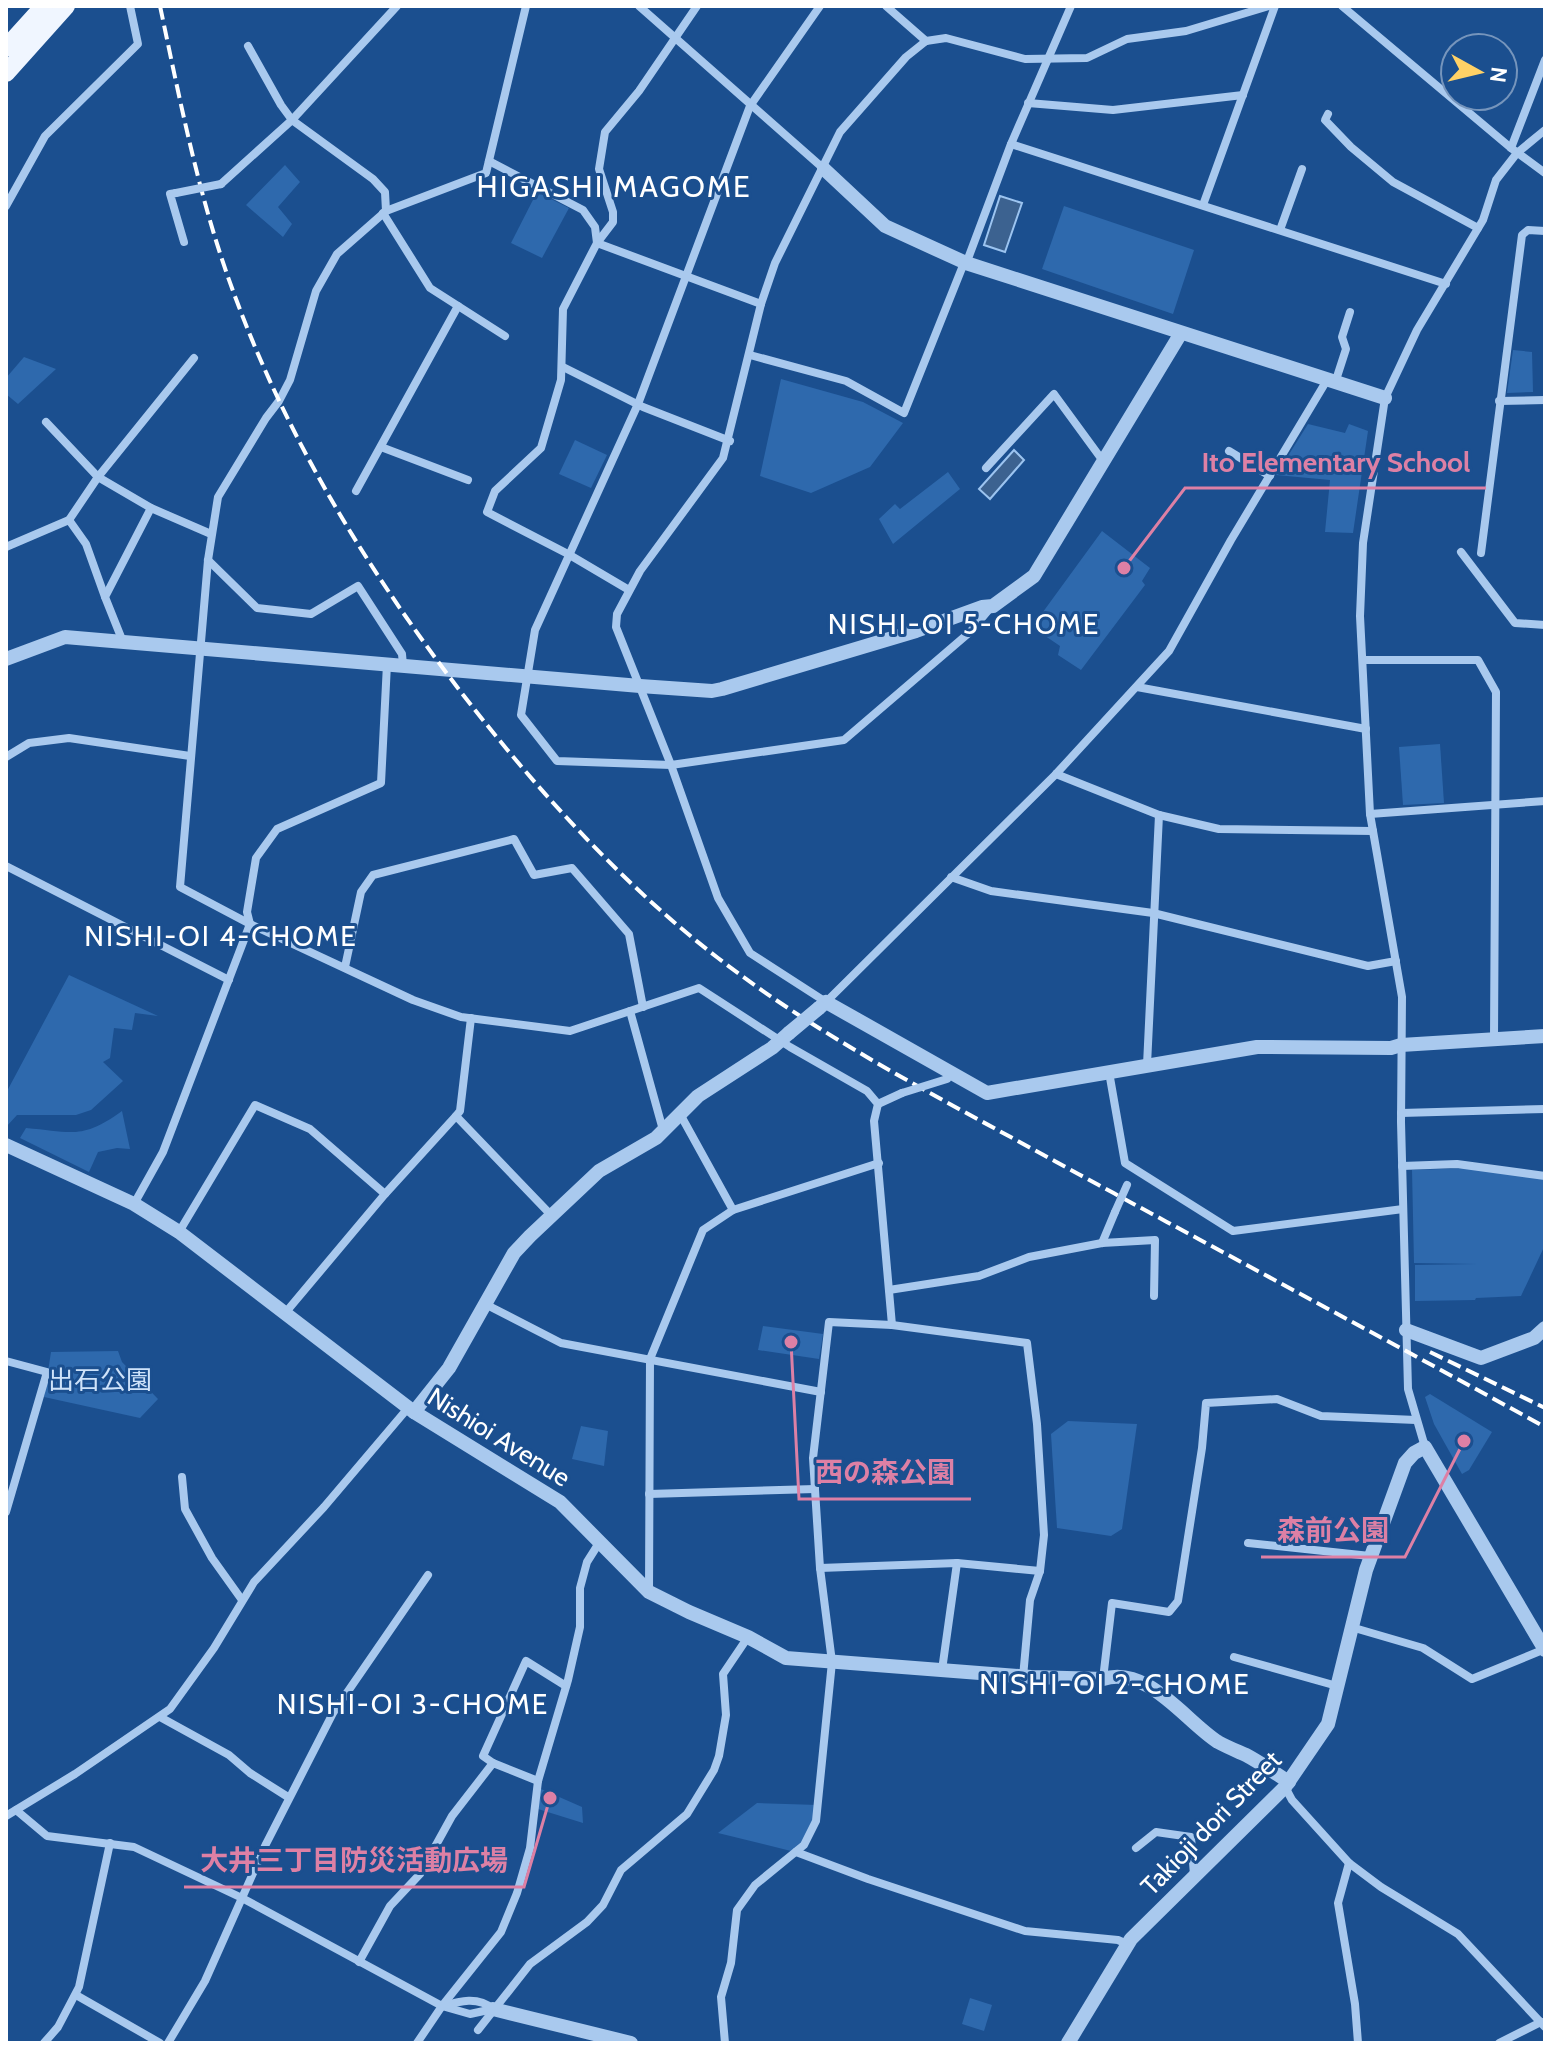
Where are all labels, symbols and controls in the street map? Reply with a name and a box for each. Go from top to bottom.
north arrow [1439,32,1519,112]
text: N [1484,65,1513,84]
district label: HIGASHI MAGOME [476,168,752,205]
callout: Ito Elementary School [1185,436,1486,488]
text: Ito Elementary School [1202,445,1470,479]
district label: NISHI-OI 5-CHOME [828,607,1100,641]
district label: NISHI-OI 4-CHOME [84,919,358,953]
park label: 出石公園 [48,1364,152,1396]
street label: Nishioi Avenue [422,1380,576,1494]
callout: 西の森公園 [799,1447,971,1499]
text: 西の森公園 [815,1455,955,1489]
callout: 森前公園 [1261,1505,1405,1557]
text: 森前公園 [1277,1513,1389,1547]
district label: NISHI-OI 2-CHOME [979,1667,1251,1701]
district label: NISHI-OI 3-CHOME [277,1687,549,1721]
street label: Takioji dori Street [1134,1744,1288,1902]
callout: 大井三丁目防災活動広場 [184,1835,524,1887]
text: 大井三丁目防災活動広場 [200,1843,508,1877]

